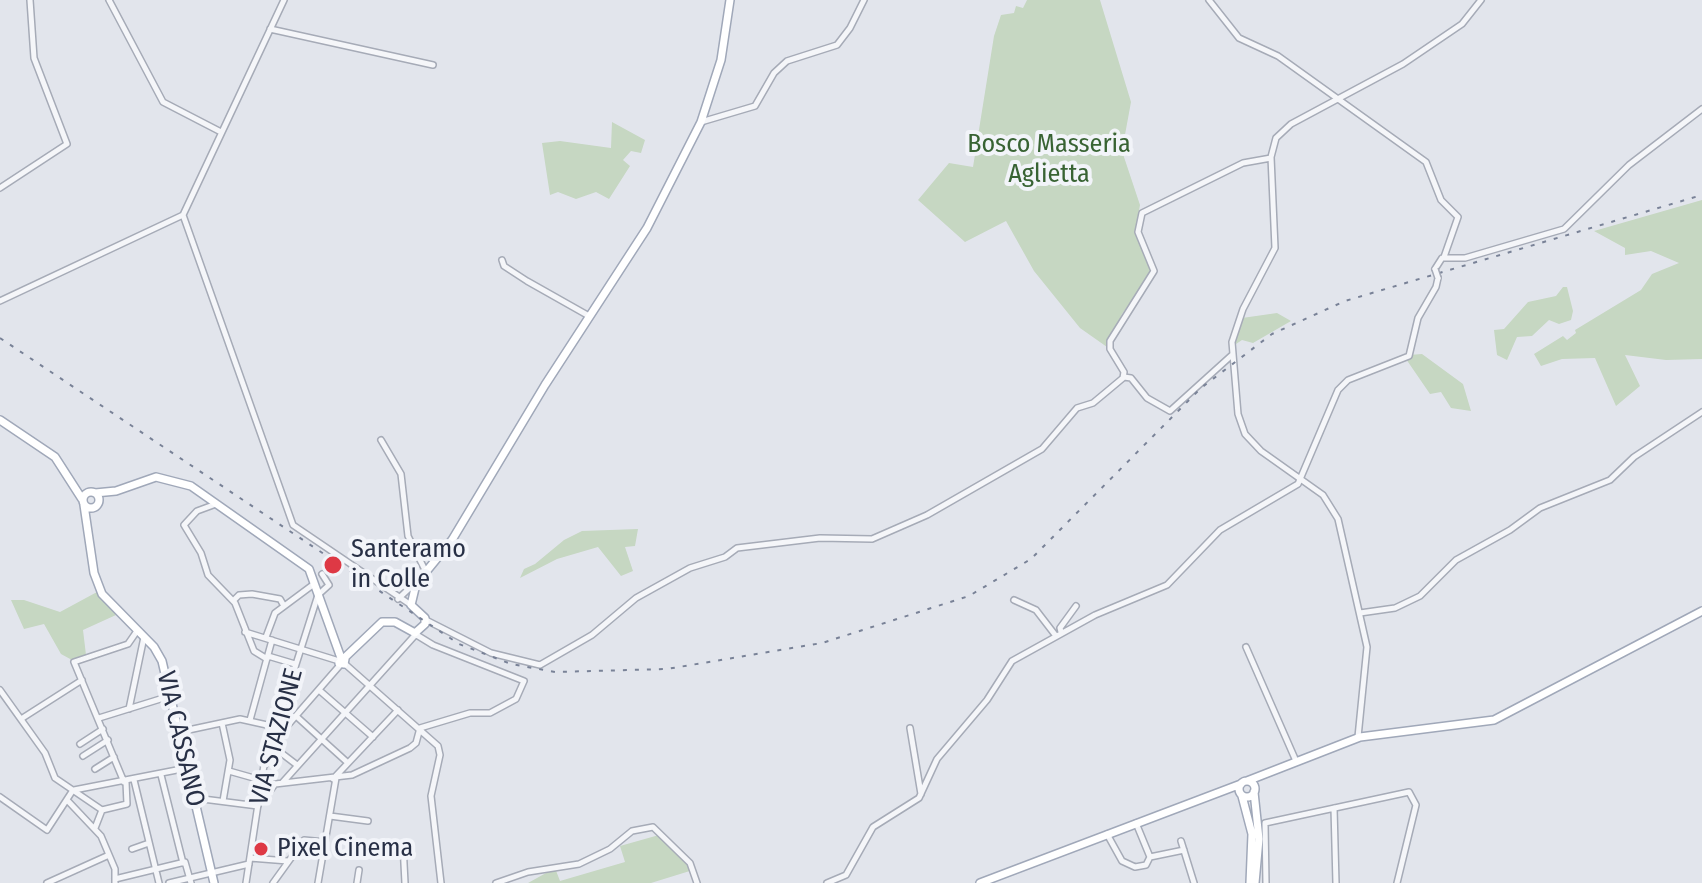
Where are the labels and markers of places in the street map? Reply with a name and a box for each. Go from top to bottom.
place label: Santeramo in Colle [351,534,466,596]
marker: Santeramo in Colle [322,554,344,576]
place label: Pixel Cinema [277,833,413,865]
marker: Pixel Cinema [252,840,270,858]

